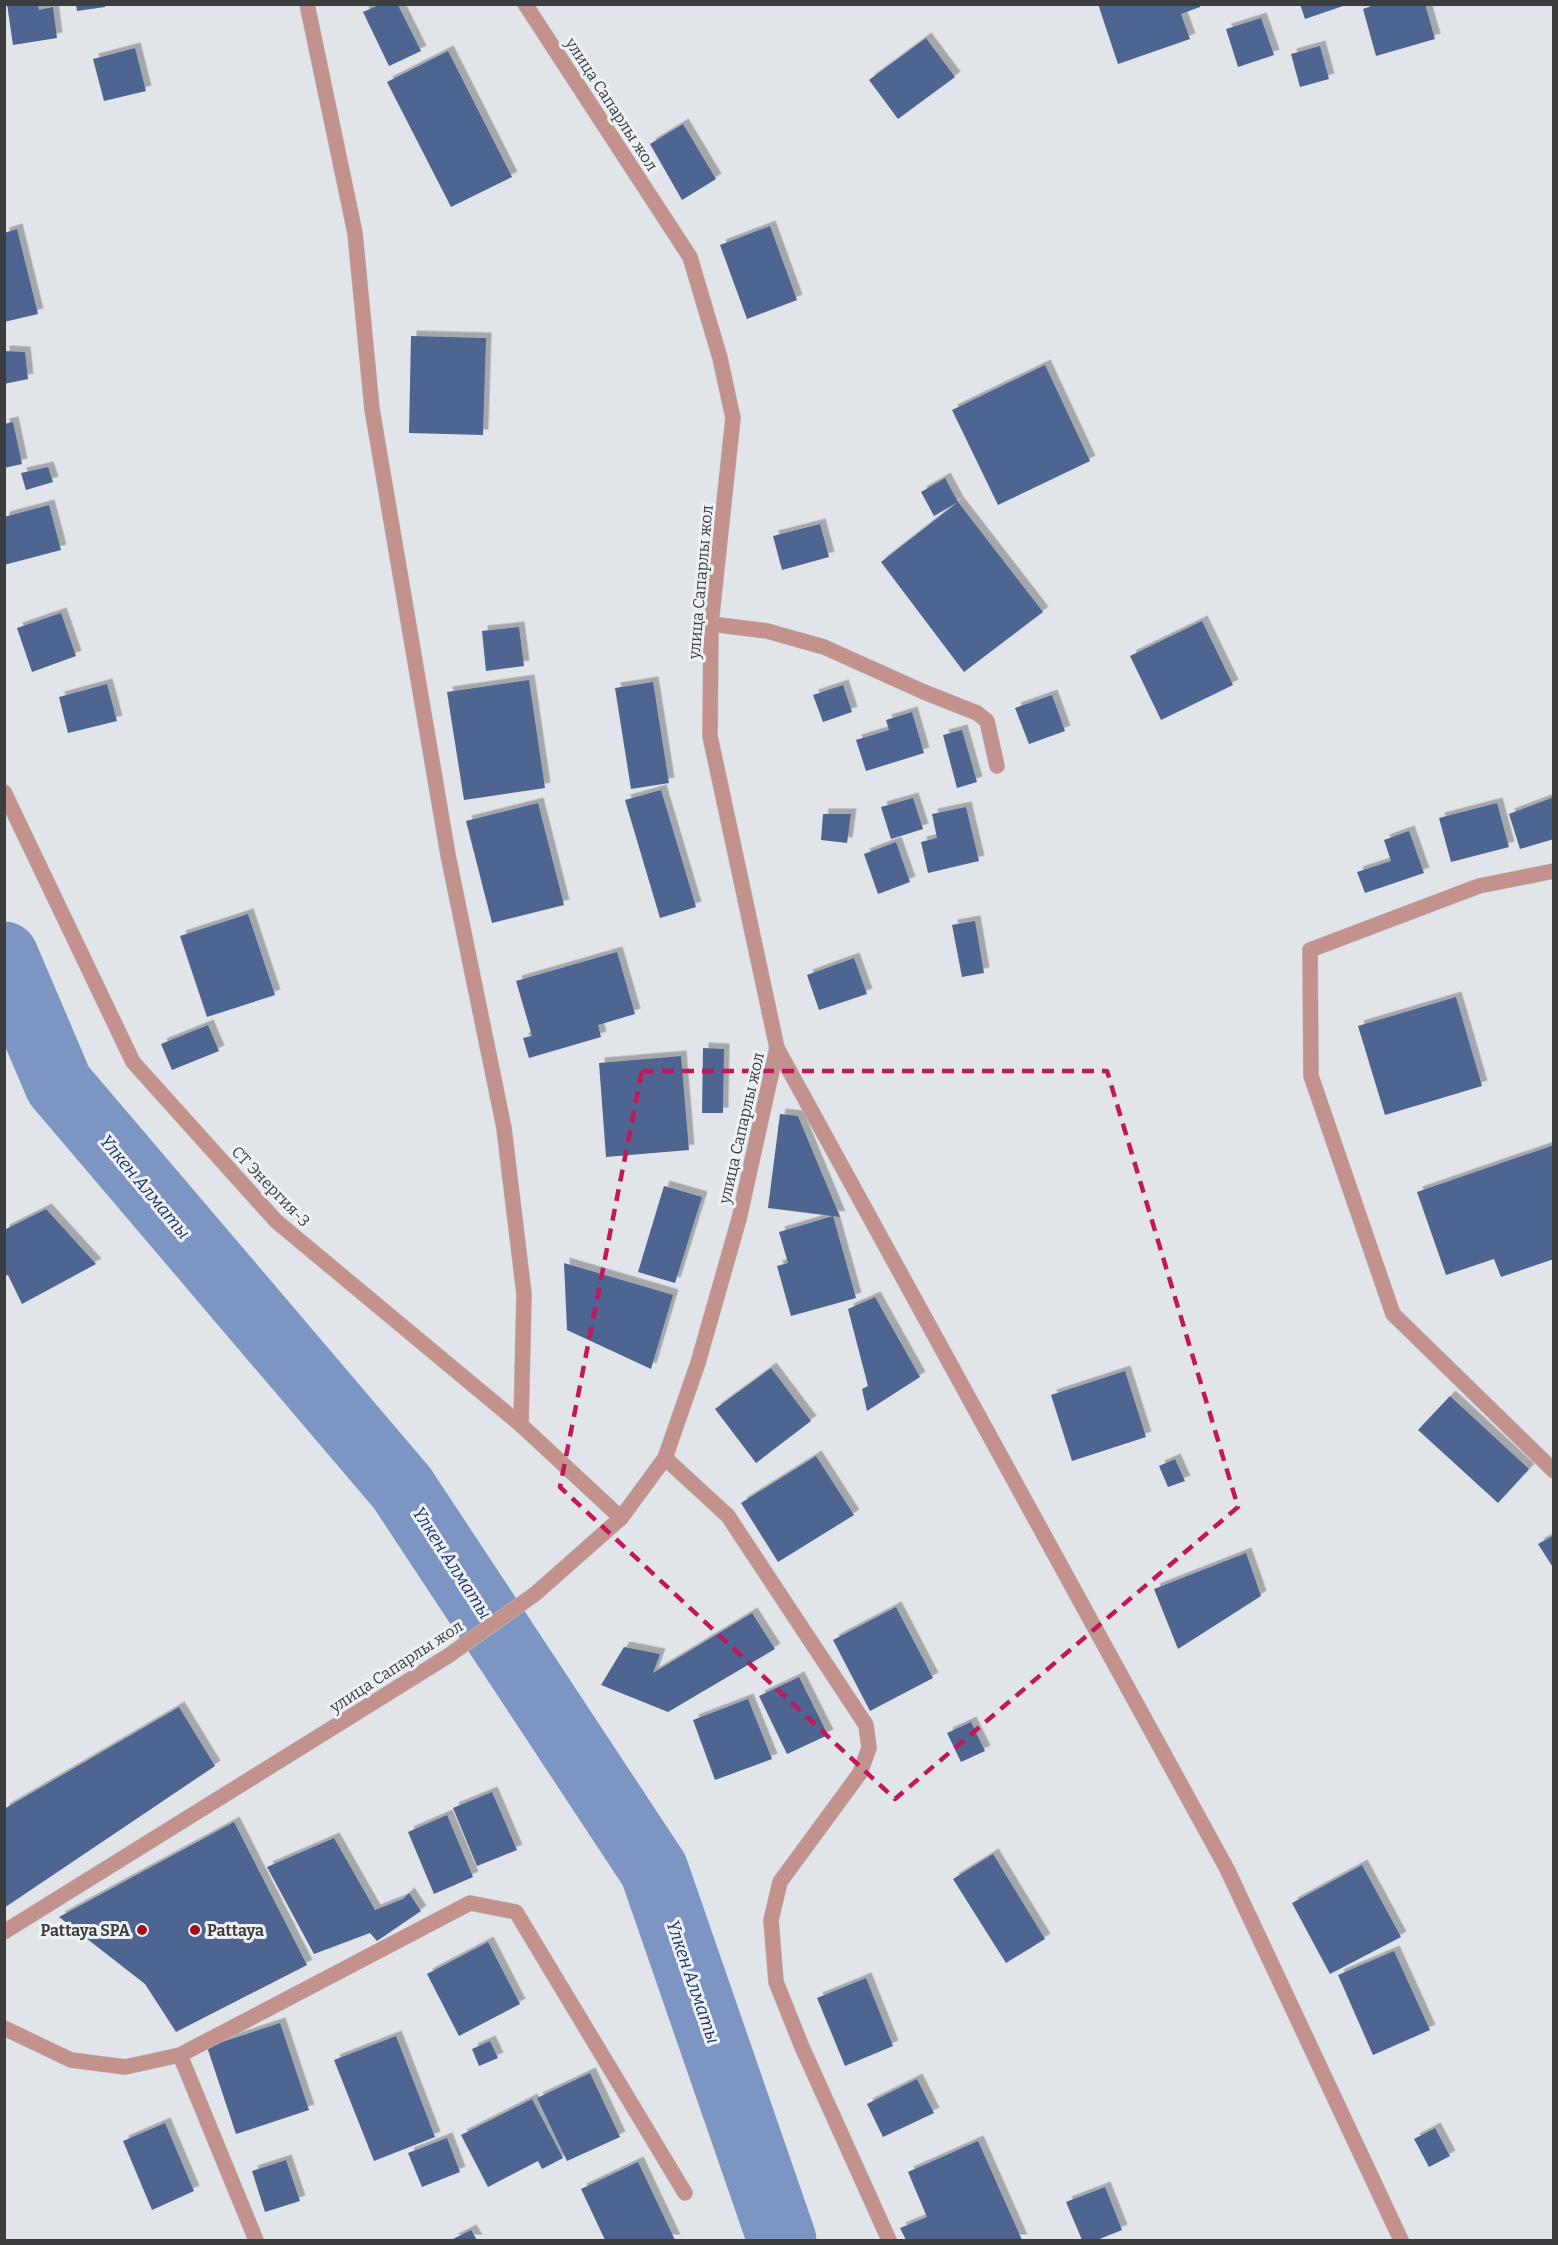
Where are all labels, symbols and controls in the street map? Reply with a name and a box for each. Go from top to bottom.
street label: улица Сапарлы жол [561,33,662,174]
street label: улица Сапарлы жол [684,504,717,661]
street label: улица Сапарлы жол [715,1051,768,1207]
water label: Үлкен Алматы [95,1130,195,1244]
street label: СТ Энергия-3 [228,1142,314,1231]
water label: Үлкен Алматы [408,1503,496,1623]
street label: улица Сапарлы жол [325,1616,466,1717]
water label: Үлкен Алматы [662,1917,724,2047]
place label: Pattaya SPA [40,1921,131,1940]
place label: Pattaya [207,1921,264,1940]
marker: Pattaya SPA [135,1923,149,1937]
marker: Pattaya [188,1923,202,1937]

